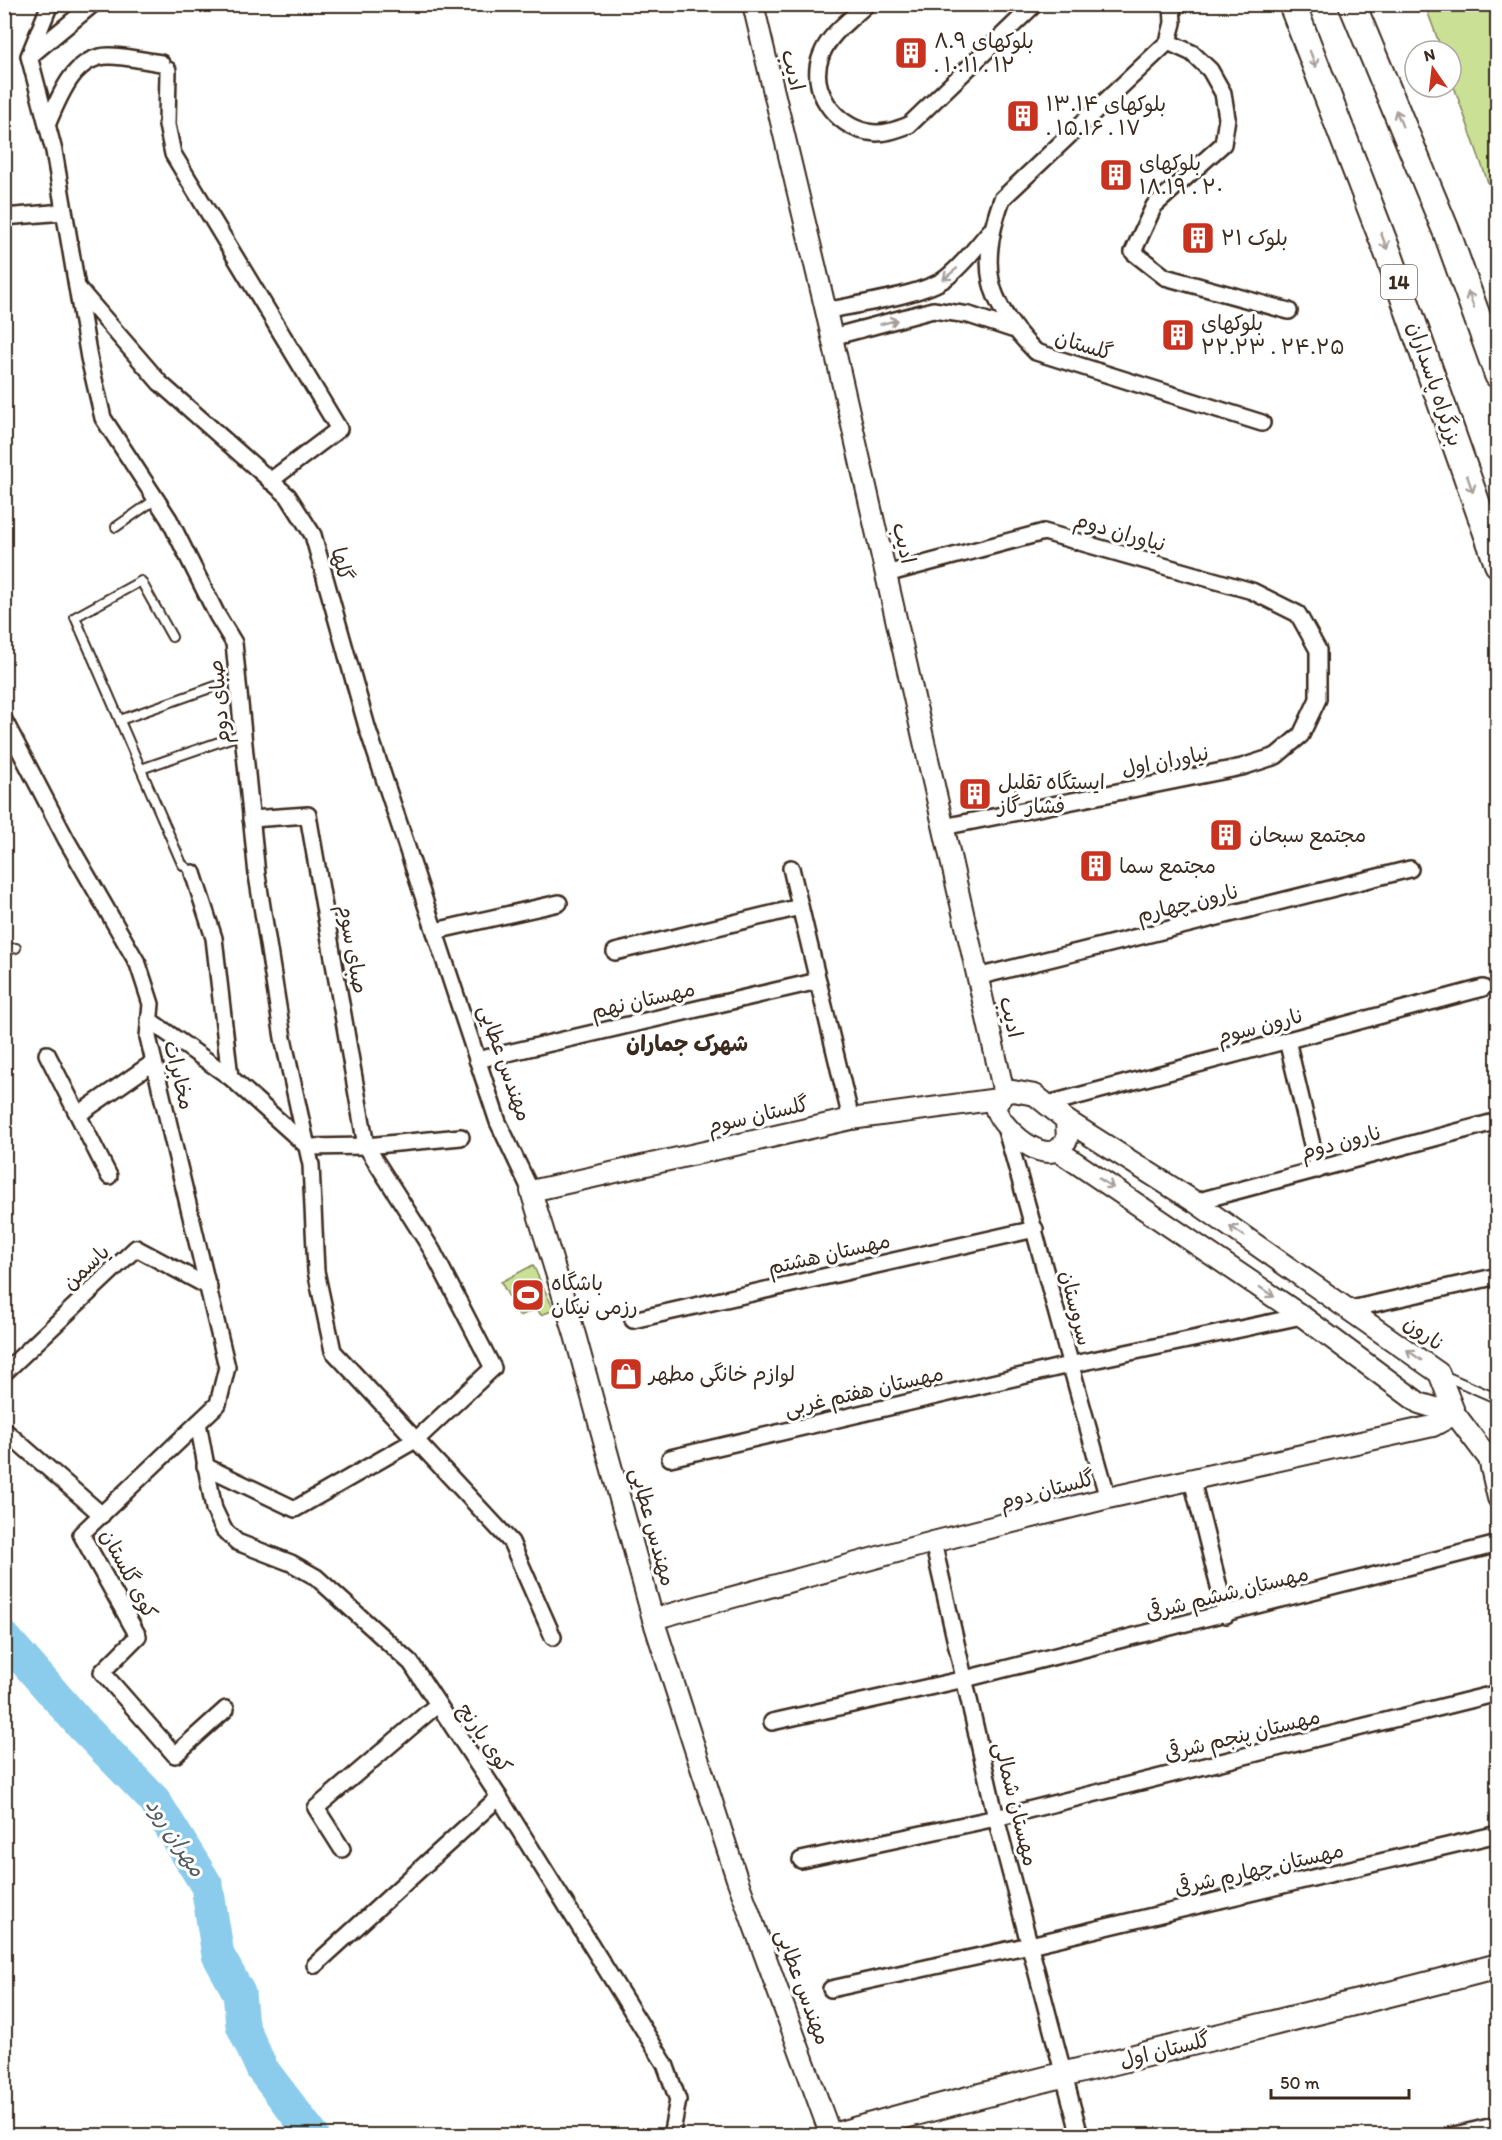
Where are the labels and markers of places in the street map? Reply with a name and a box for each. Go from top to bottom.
place label: بلوکهای ۸.۹ . ۱۰.۱۱ . ۱۲ [934,28,1034,77]
building icon: بلوکهای ۸.۹ . ۱۰.۱۱ . ۱۲ [893,35,929,71]
place label: بلوکهای ۱۳.۱۴ . ۱۵.۱۶ . ۱۷ [1046,91,1166,140]
building icon: بلوکهای ۱۳.۱۴ . ۱۵.۱۶ . ۱۷ [1005,98,1041,134]
place label: بلوکهای ۱۸.۱۹ . ۲۰ [1139,150,1223,199]
building icon: بلوکهای ۱۸.۱۹ . ۲۰ [1098,157,1134,193]
building icon: بلوک ۲۱ [1180,220,1216,256]
place label: بلوک ۲۱ [1221,225,1288,252]
place label: بلوکهای ۲۲.۲۳ . ۲۴.۲۵ [1201,310,1344,359]
building icon: بلوکهای ۲۲.۲۳ . ۲۴.۲۵ [1160,317,1196,353]
place label: ایستگاه تقلیل فشار گاز [996,769,1105,818]
building icon: ایستگاه تقلیل فشار گاز [957,776,993,812]
building icon: مجتمع سبحان [1208,817,1244,853]
place label: مجتمع سبحان [1249,822,1366,850]
building icon: مجتمع سما [1078,848,1114,884]
place label: مجتمع سما [1119,853,1216,881]
place label: باشگاه رزمی نیکان [551,1270,638,1321]
sports icon: باشگاه رزمی نیکان [510,1277,546,1313]
shop icon: لوازم خانگی مطهر [608,1356,644,1392]
place label: لوازم خانگی مطهر [647,1361,795,1390]

